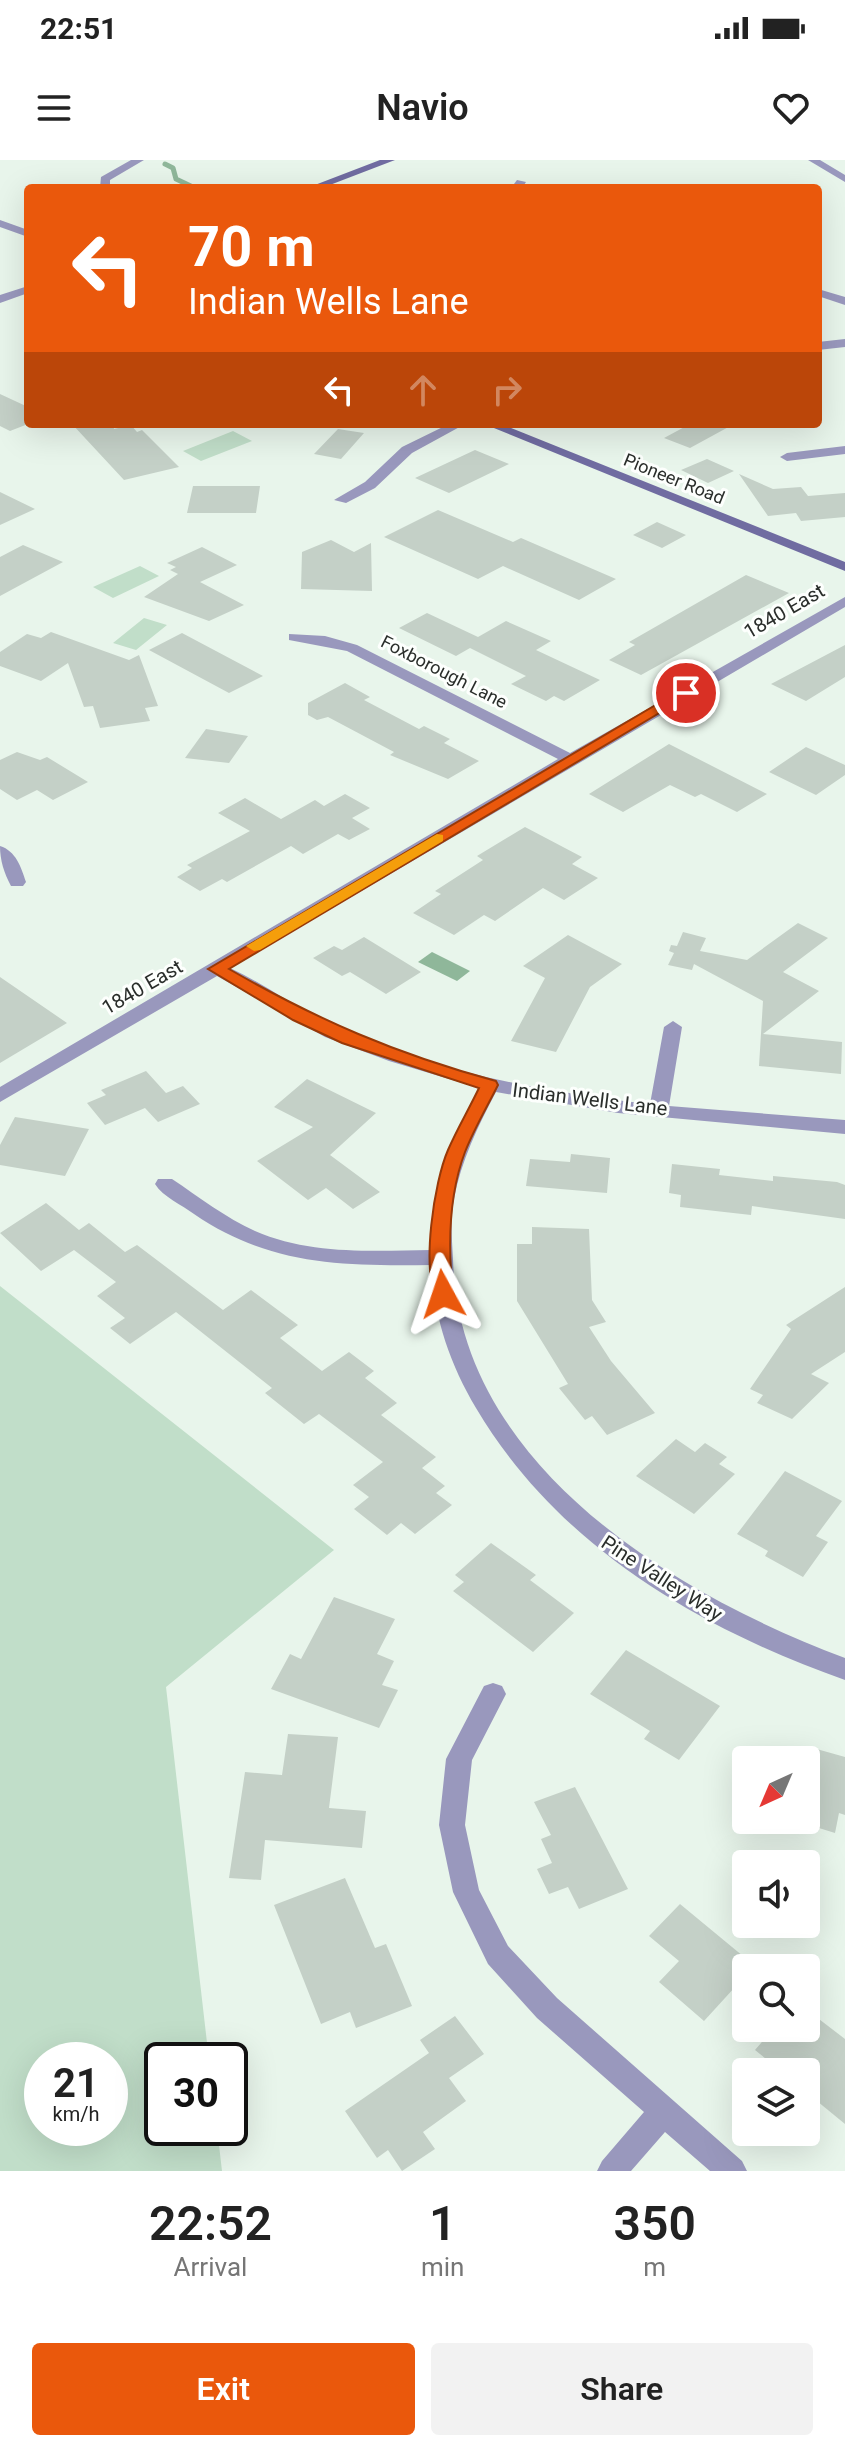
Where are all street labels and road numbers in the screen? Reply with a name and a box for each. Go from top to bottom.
street label: Pioneer Road [621,449,728,508]
street label: 1840 East [739,578,829,644]
street label: Foxborough Lane [378,631,511,712]
street label: 1840 East [97,954,187,1020]
street label: Indian Wells Lane [511,1078,669,1120]
street label: Pine Valley Way [597,1530,727,1626]

